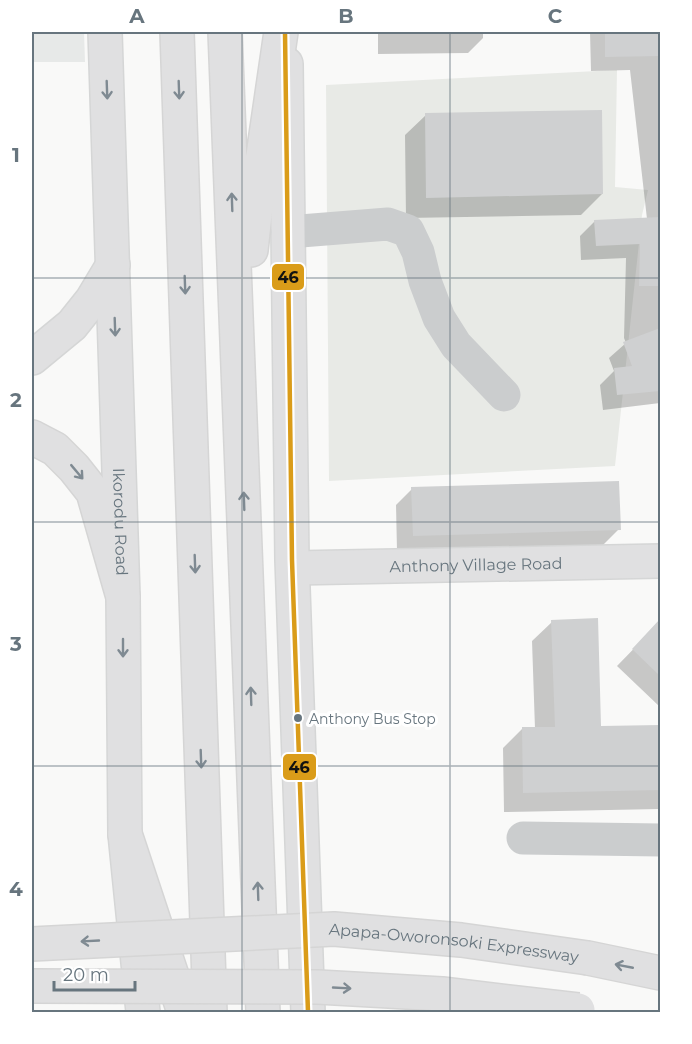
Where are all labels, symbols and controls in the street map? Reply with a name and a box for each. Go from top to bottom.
text: A [128,4,145,28]
text: B [338,4,354,28]
text: C [548,4,563,28]
one-way arrow [102,79,113,99]
one-way arrow [173,79,184,99]
text: 1 [12,143,20,167]
one-way arrow [227,192,238,212]
line badge: 46 [271,263,305,291]
text: 46 [277,268,299,287]
one-way arrow [180,274,191,294]
one-way arrow [109,316,121,336]
text: 2 [10,388,22,412]
one-way arrow [70,464,84,479]
street label: Ikorodu Road [109,467,131,576]
one-way arrow [238,492,249,512]
one-way arrow [189,553,200,573]
street label: Anthony Village Road [389,554,563,576]
text: 3 [9,632,22,656]
one-way arrow [117,637,129,657]
one-way arrow [246,687,257,707]
place label: Anthony Bus Stop [309,710,436,728]
marker: Anthony Bus Stop [292,712,304,724]
one-way arrow [196,748,207,768]
line badge: 46 [282,753,317,781]
text: 46 [288,758,310,777]
text: 4 [9,877,23,901]
one-way arrow [253,882,264,902]
street label: Apapa-Oworonsoki Expressway [328,920,580,967]
one-way arrow [81,936,101,947]
scale bar [54,954,135,992]
one-way arrow [615,960,634,971]
text: 20 m [63,964,109,986]
one-way arrow [331,983,351,994]

